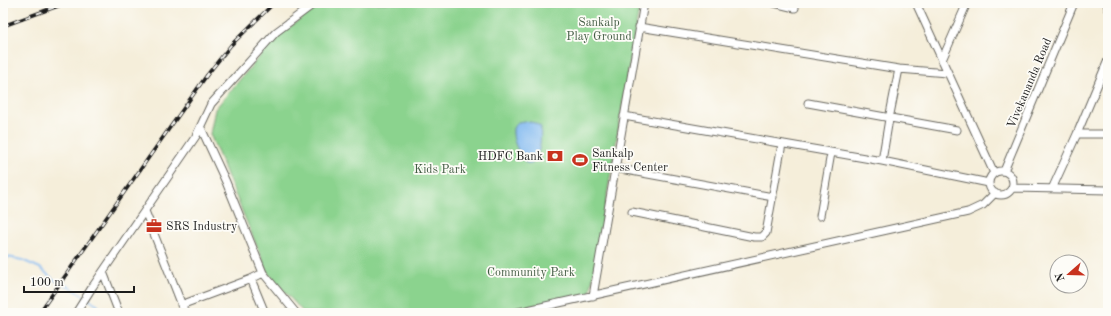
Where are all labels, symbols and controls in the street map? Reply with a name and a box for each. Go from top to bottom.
park label: Sankalp Play Ground [566,17,632,43]
street label: Vivekananda Road [1006,37,1054,130]
bank icon: HDFC Bank [546,147,564,165]
place label: Sankalp Fitness Center [592,148,668,174]
place label: HDFC Bank [478,151,543,163]
sports icon: Sankalp Fitness Center [571,151,589,169]
park label: Kids Park [414,164,466,176]
office icon: SRS Industry [145,217,163,235]
place label: SRS Industry [166,221,238,233]
north arrow [1049,254,1089,294]
park label: Community Park [487,267,575,279]
scale bar [24,268,134,294]
text: N [1054,271,1068,283]
text: 100 m [30,277,64,289]

